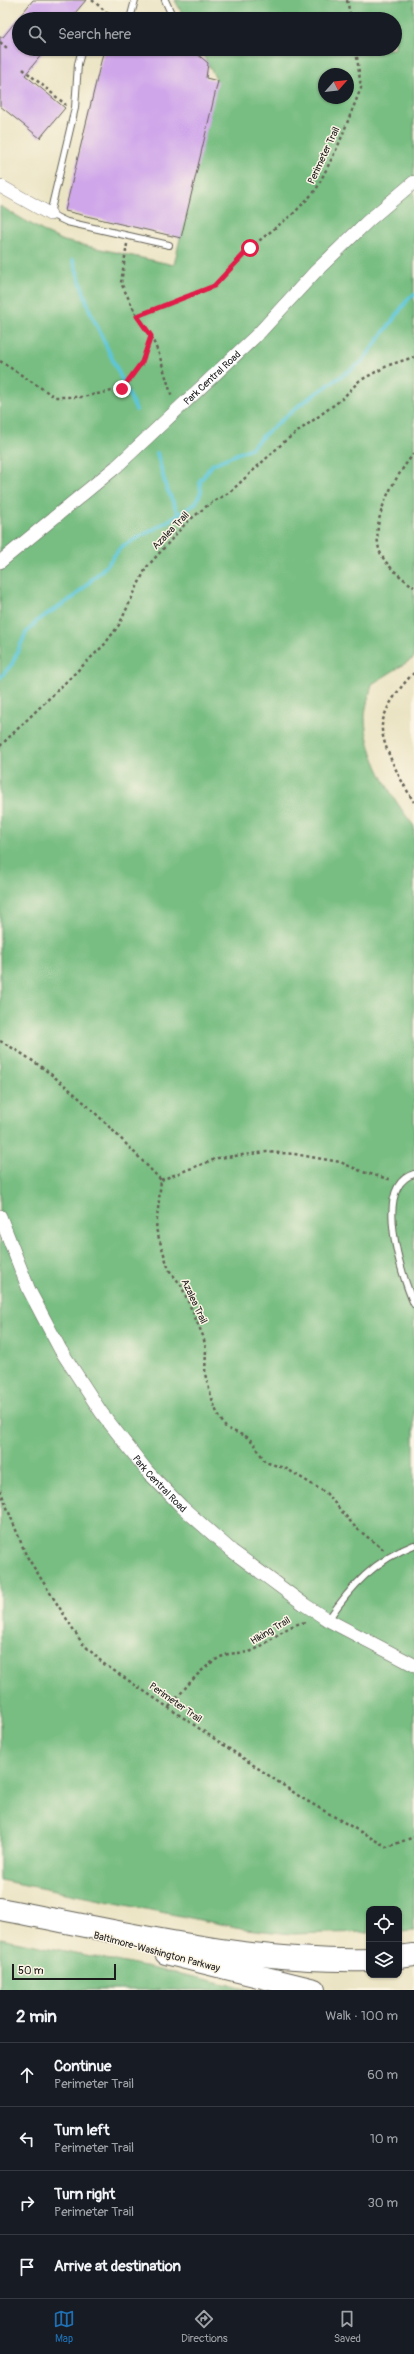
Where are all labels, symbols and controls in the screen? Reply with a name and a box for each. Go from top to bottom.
search box [12,12,402,56]
icon: search [26,23,48,45]
text: Search here [58,25,131,44]
north arrow [318,68,354,104]
street label: Perimeter Trail [305,125,342,186]
route start [241,239,259,257]
street label: Park Central Road [181,348,243,408]
route end [113,380,131,398]
street label: Azalea Trail [150,509,192,552]
street label: Azalea Trail [179,1277,210,1326]
street label: Park Central Road [130,1453,189,1515]
street label: Hiking Trail [248,1614,293,1647]
street label: Perimeter Trail [147,1680,204,1725]
map controls [366,1906,402,1978]
button: locate [366,1906,402,1942]
street label: Baltimore-Washington Parkway [92,1929,222,1975]
button: layers [366,1942,402,1978]
scale bar [12,1962,116,1981]
text: 50 m [18,1964,44,1977]
text: 2 min [16,2006,57,2027]
text: Walk · 100 m [325,2008,398,2024]
text: Continue [54,2057,112,2076]
icon: ahead [16,2064,38,2086]
text: 60 m [367,2067,398,2083]
text: Perimeter Trail [54,2076,134,2092]
text: Turn left [54,2121,110,2140]
icon: left [16,2128,38,2150]
text: 10 m [370,2131,398,2147]
text: Perimeter Trail [54,2140,134,2156]
text: Turn right [54,2185,115,2204]
icon: right [16,2192,38,2214]
text: 30 m [368,2195,398,2211]
text: Perimeter Trail [54,2204,134,2220]
icon: arrive [16,2256,38,2278]
text: Arrive at destination [54,2257,181,2276]
tab: Map [53,2308,75,2345]
tab: Directions [181,2308,228,2345]
tab: Saved [334,2308,361,2345]

